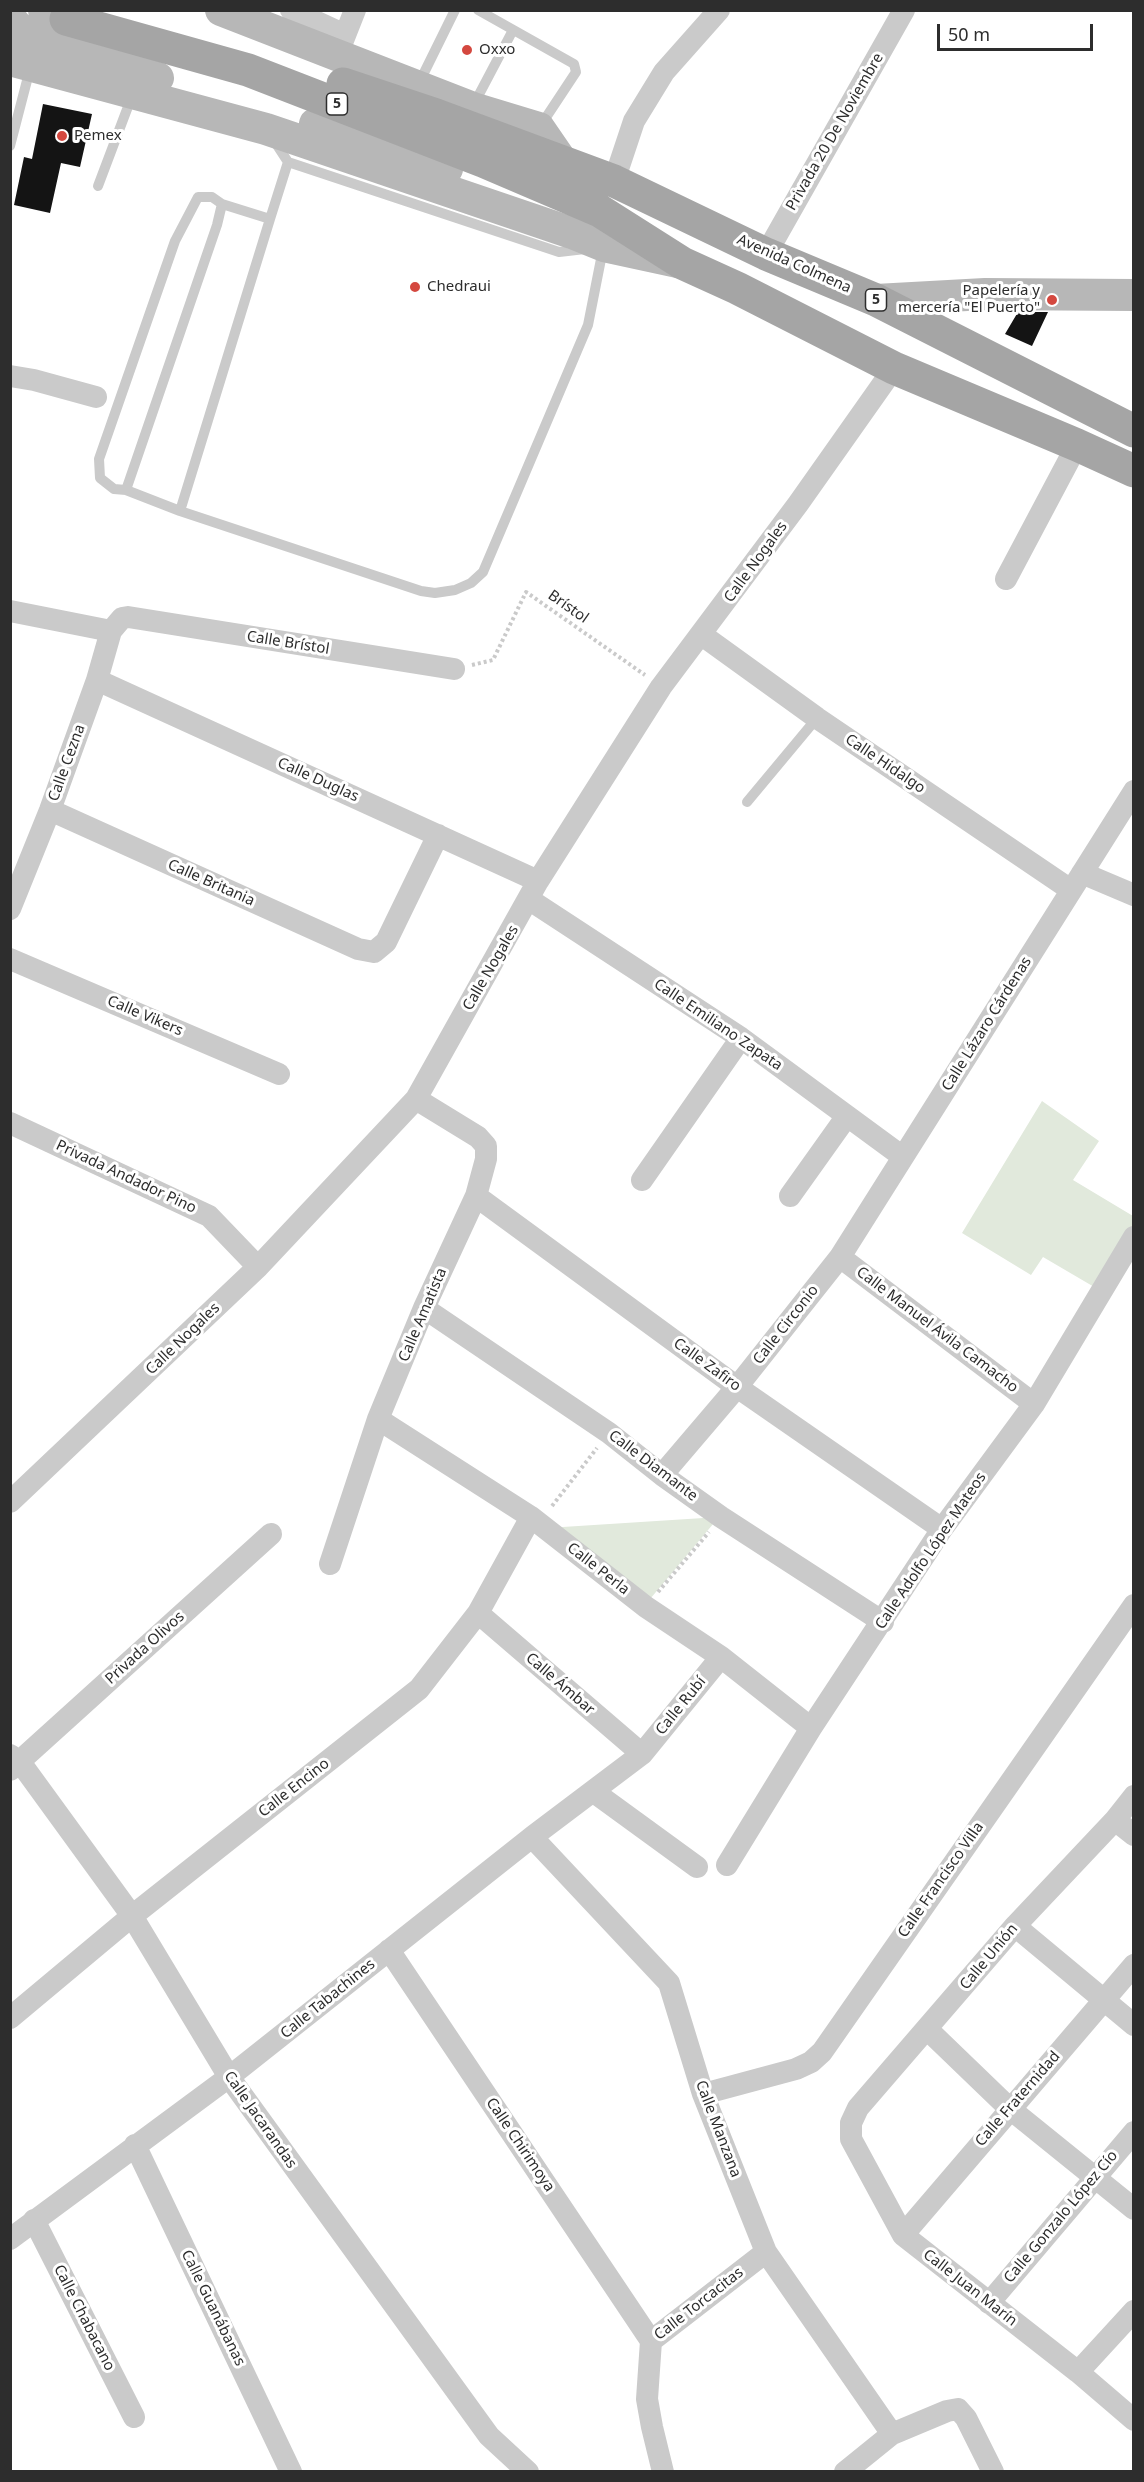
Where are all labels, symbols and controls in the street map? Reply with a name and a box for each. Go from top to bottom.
scale bar [940,12,1096,50]
text: 50 m [948,22,990,46]
place label: Oxxo [479,41,515,59]
marker: Oxxo [460,43,474,57]
street label: Privada 20 De Noviembre [783,50,887,214]
road number: 5 [326,93,348,115]
place label: Pemex [74,127,122,145]
marker: Pemex [55,129,69,143]
street label: Avenida Colmena [734,231,854,297]
place label: Chedraui [427,278,491,296]
marker: Chedraui [408,280,422,294]
place label: Papelería y mercería "El Puerto" [898,282,1040,317]
road number: 5 [866,289,886,311]
marker: Papelería y mercería "El Puerto" [1045,293,1059,307]
street label: Calle Nogales [721,518,791,606]
street label: Brístol [544,587,592,627]
street label: Calle Brístol [245,628,331,658]
street label: Calle Cezna [45,722,89,804]
street label: Calle Hidalgo [842,731,928,797]
street label: Calle Duglas [275,754,361,806]
street label: Calle Britania [165,856,257,910]
street label: Calle Nogales [459,922,523,1014]
street label: Calle Lázaro Cárdenas [938,954,1036,1094]
street label: Calle Emiliano Zapata [650,975,786,1075]
street label: Calle Vikers [104,992,186,1040]
street label: Privada Andador Pino [53,1137,199,1217]
street label: Calle Manuel Ávila Camacho [853,1263,1021,1397]
street label: Calle Amatista [395,1265,451,1365]
street label: Calle Circonio [749,1282,823,1368]
street label: Calle Nogales [142,1299,224,1379]
street label: Calle Zafiro [670,1335,744,1395]
street label: Calle Diamante [605,1427,701,1505]
street label: Calle Adolfo López Mateos [872,1469,990,1633]
street label: Calle Perla [563,1539,633,1599]
street label: Privada Olivos [102,1608,188,1688]
street label: Calle Ámbar [522,1649,598,1719]
street label: Calle Rubí [652,1673,710,1739]
street label: Calle Encino [255,1755,333,1821]
street label: Calle Francisco Villa [894,1819,988,1941]
street label: Calle Unión [956,1920,1022,1994]
street label: Calle Tabachines [277,1955,379,2043]
street label: Calle Fraternidad [972,2048,1064,2150]
street label: Calle Jacarandas [220,2068,300,2172]
street label: Calle Manzana [691,2078,745,2180]
street label: Calle Chirimoya [482,2095,558,2195]
street label: Calle Gonzalo López Cío [1000,2147,1122,2287]
street label: Calle Juan Marín [919,2246,1021,2330]
street label: Calle Guanábanas [177,2247,249,2369]
street label: Calle Chabacano [49,2262,119,2374]
street label: Calle Torcacitas [651,2264,747,2344]

